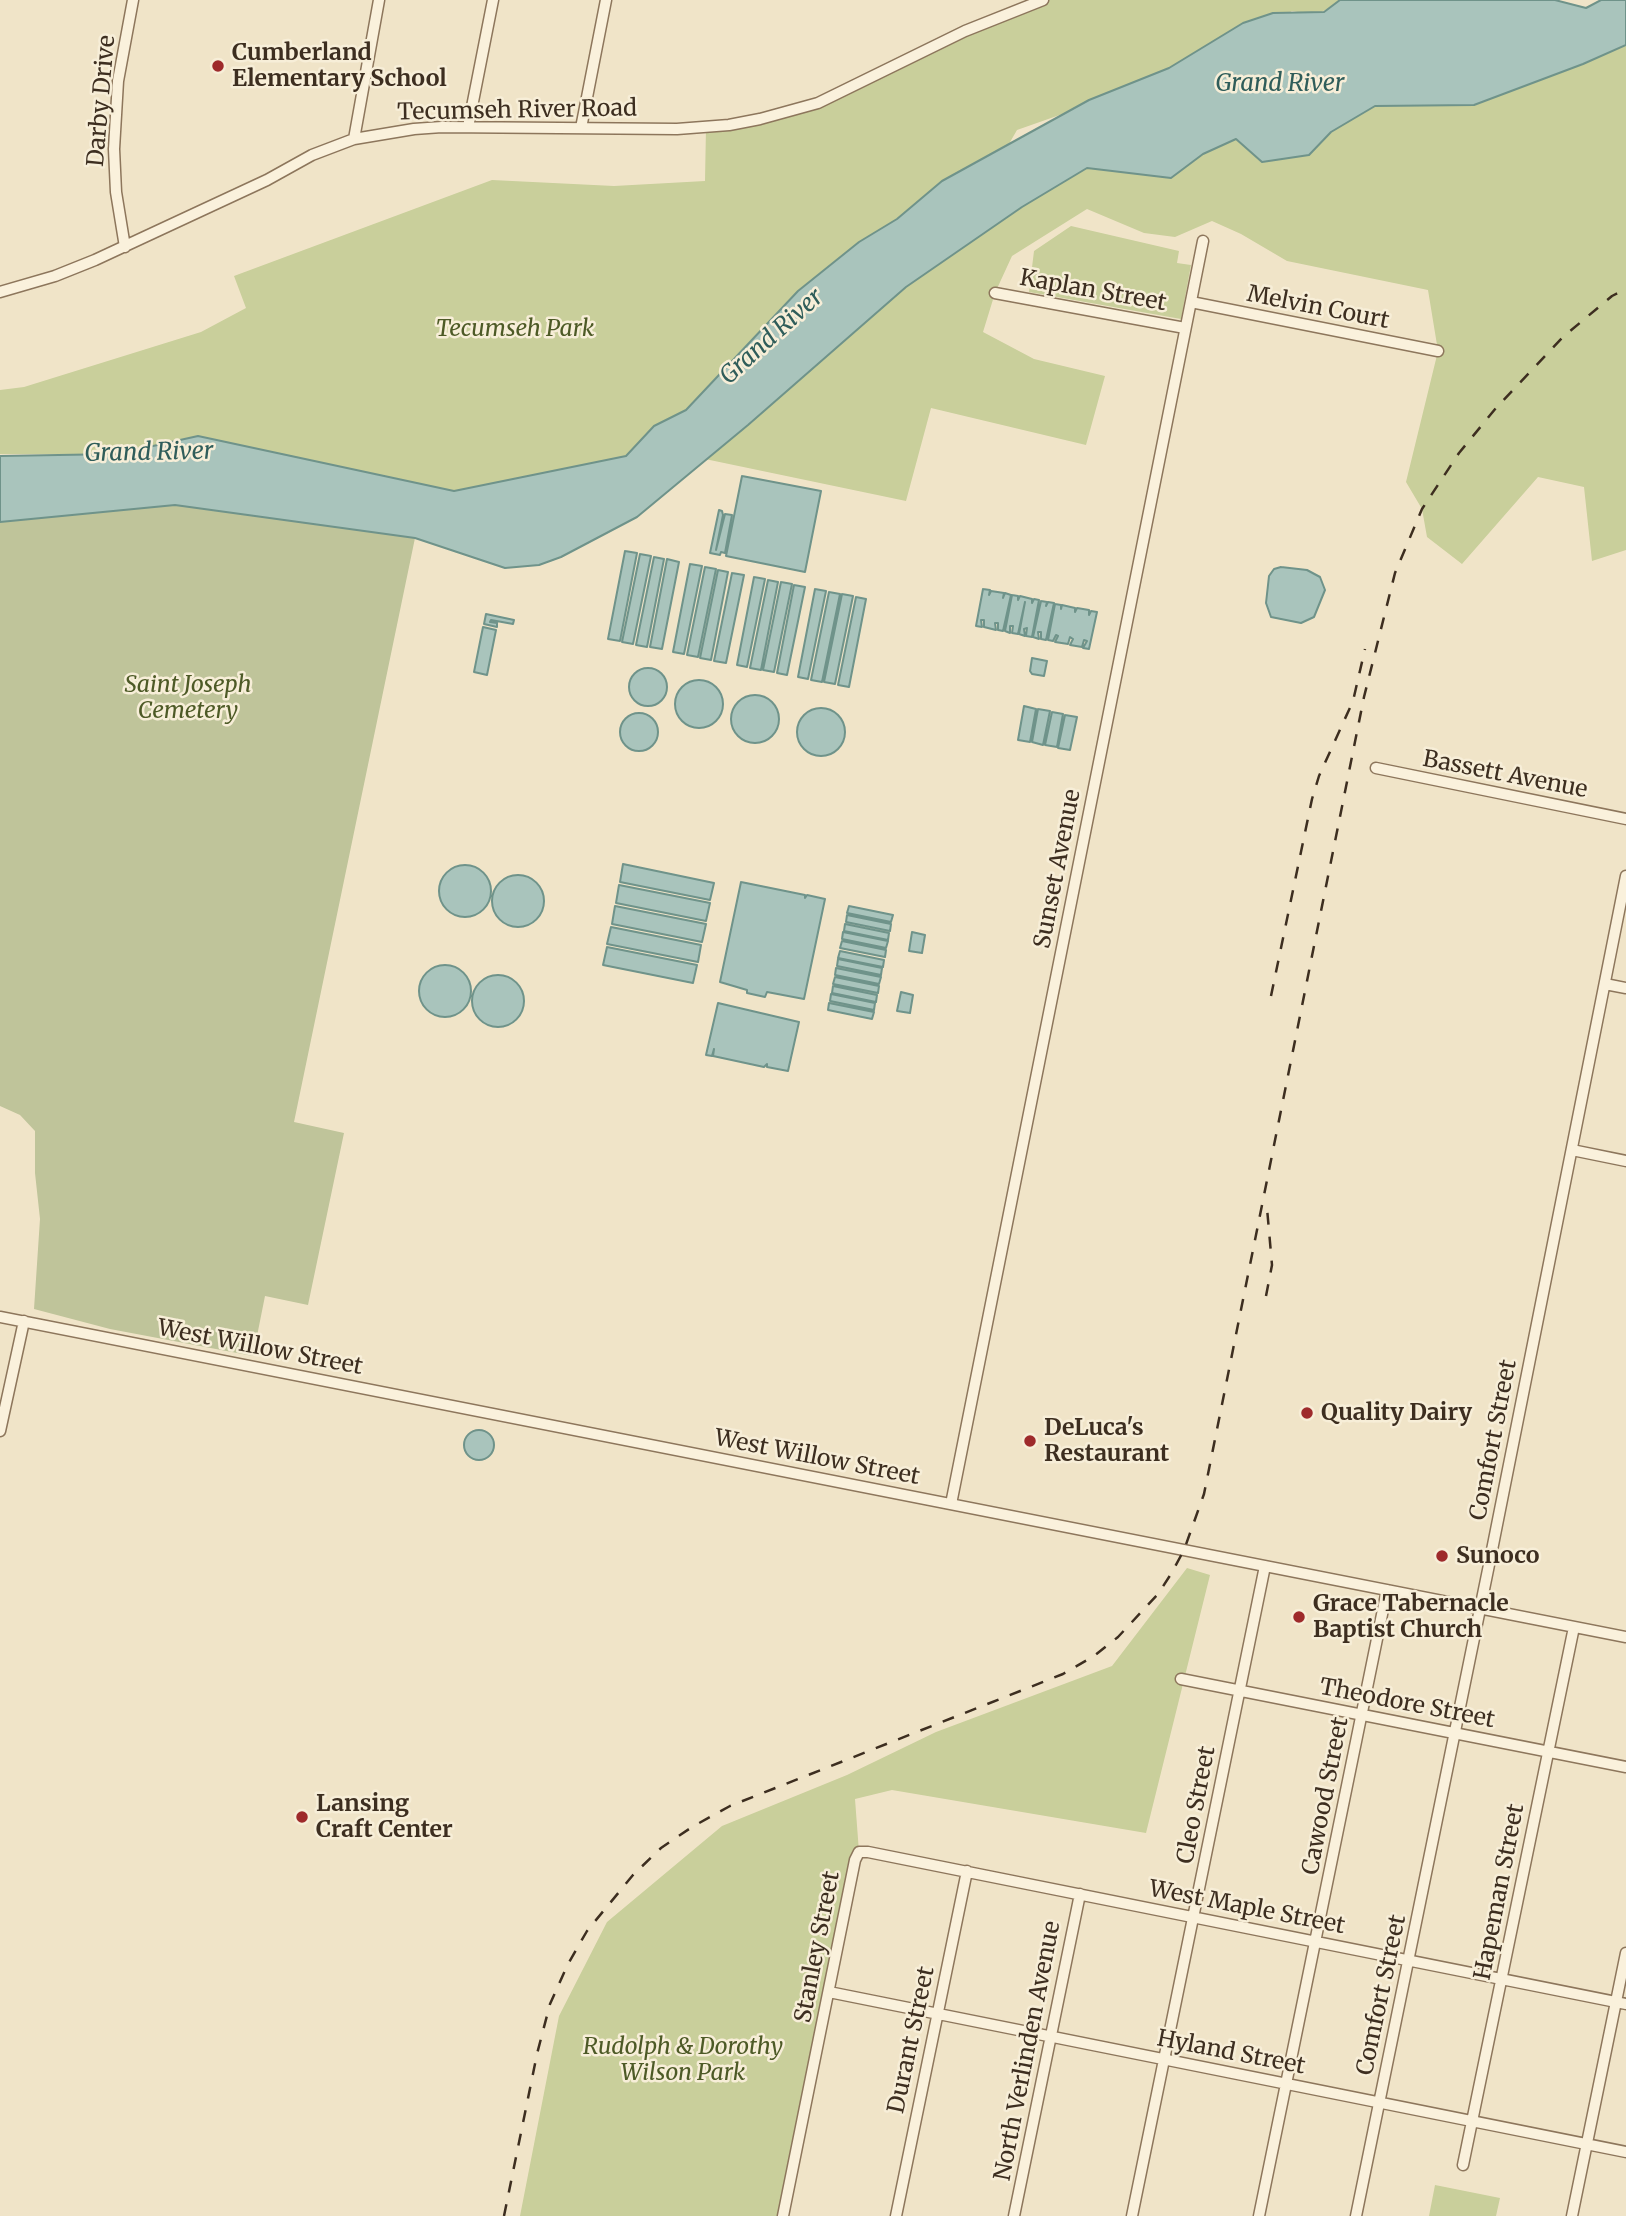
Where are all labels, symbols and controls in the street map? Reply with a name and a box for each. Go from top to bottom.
street label: Darby Drive [83,34,121,168]
place label: Cumberland Elementary School [232,39,447,93]
marker: Cumberland Elementary School [210,58,226,74]
water label: Grand River [1216,70,1344,98]
street label: Tecumseh River Road [397,95,637,127]
street label: Kaplan Street [1018,265,1168,317]
street label: Melvin Court [1245,281,1391,335]
water label: Grand River [715,283,829,391]
park label: Tecumseh Park [436,315,594,343]
water label: Grand River [84,437,214,469]
park label: Saint Joseph Cemetery [125,671,251,725]
street label: Bassett Avenue [1420,745,1590,805]
street label: Sunset Avenue [1029,787,1087,951]
street label: West Willow Street [155,1315,365,1381]
street label: Comfort Street [1465,1357,1523,1523]
place label: Quality Dairy [1321,1399,1472,1427]
marker: Quality Dairy [1299,1405,1315,1421]
place label: DeLuca's Restaurant [1044,1414,1169,1468]
street label: West Willow Street [712,1425,922,1491]
marker: DeLuca's Restaurant [1022,1433,1038,1449]
place label: Sunoco [1456,1542,1540,1570]
marker: Sunoco [1434,1548,1450,1564]
place label: Grace Tabernacle Baptist Church [1313,1590,1509,1644]
marker: Grace Tabernacle Baptist Church [1291,1609,1307,1625]
street label: Theodore Street [1317,1673,1497,1735]
street label: Cawood Street [1297,1715,1355,1877]
street label: Cleo Street [1172,1744,1222,1866]
place label: Lansing Craft Center [316,1790,453,1844]
street label: Hapeman Street [1469,1802,1531,1982]
marker: Lansing Craft Center [294,1809,310,1825]
street label: Stanley Street [790,1869,846,2025]
street label: West Maple Street [1147,1875,1347,1941]
street label: Comfort Street [1352,1912,1412,2078]
street label: North Verlinden Avenue [989,1919,1067,2183]
street label: Durant Street [883,1964,941,2116]
street label: Hyland Street [1154,2025,1308,2081]
park label: Rudolph & Dorothy Wilson Park [583,2033,783,2087]

